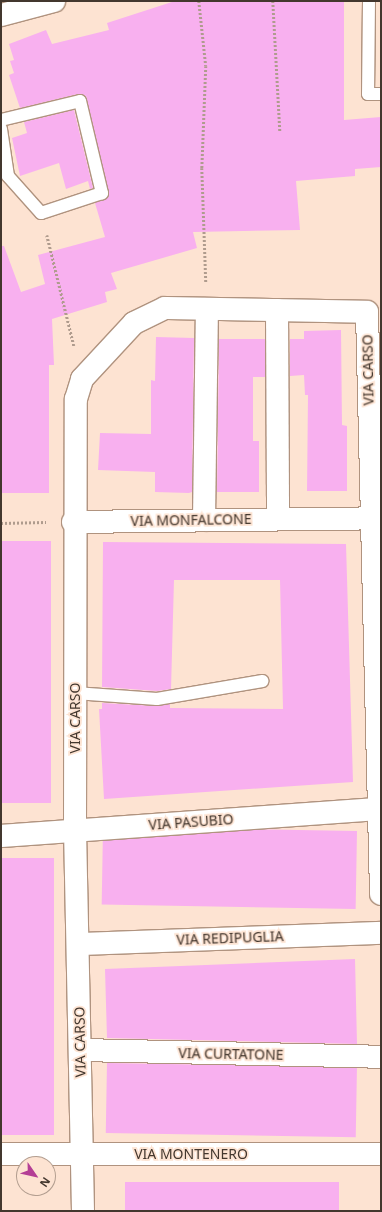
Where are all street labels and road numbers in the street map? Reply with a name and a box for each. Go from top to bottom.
street label: VIA CARSO [359,334,377,406]
street label: VIA MONFALCONE [130,511,252,529]
street label: VIA CARSO [67,683,83,753]
street label: VIA PASUBIO [148,811,234,833]
street label: VIA REDIPUGLIA [176,928,284,948]
street label: VIA CARSO [71,1006,89,1078]
street label: VIA CURTATONE [178,1045,284,1063]
street label: VIA MONTENERO [134,1146,248,1162]

